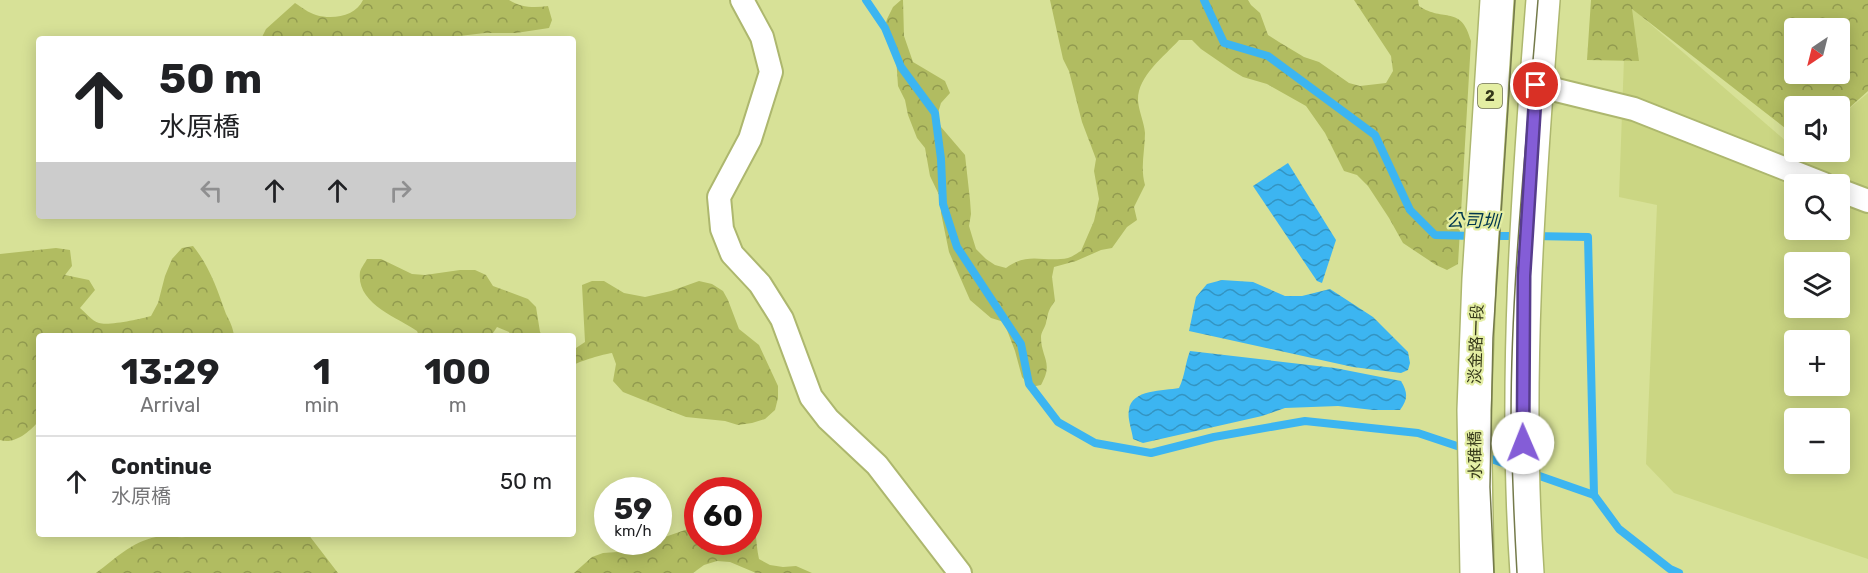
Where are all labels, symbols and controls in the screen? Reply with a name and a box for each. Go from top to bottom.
north arrow [1784,18,1850,84]
map controls [1784,18,1850,474]
text: 50 m [159,54,262,104]
pin [1510,59,1561,110]
icon: ahead [60,60,138,138]
icon: arrive [1519,68,1552,101]
road number: 2 [1478,84,1502,108]
button: sound [1784,96,1850,162]
text: 水原橋 [159,111,240,143]
icon: left [195,174,228,207]
icon: ahead [258,174,291,207]
icon: ahead [321,174,354,207]
icon: right [384,174,417,207]
button: search [1784,174,1850,240]
water label: 公司圳 [1446,210,1503,233]
button: layers [1784,252,1850,318]
street label: 淡金路一段 [1465,304,1487,384]
button: + [1784,330,1850,396]
text: 13:29 [121,350,220,393]
text: 1 [313,350,331,393]
text: 100 [424,350,491,393]
text: Arrival [140,393,200,417]
text: min [304,393,339,417]
text: m [449,393,466,417]
button: − [1784,408,1850,474]
position arrow [1491,411,1555,475]
street label: 水碓橋 [1465,431,1485,479]
text: Continue [111,453,212,480]
icon: ahead [60,465,93,498]
text: 50 m [500,468,552,495]
speed limit sign: 60 [684,477,762,555]
text: 水原橋 [111,484,171,508]
text: 59 [614,491,652,527]
text: km/h [614,522,652,540]

